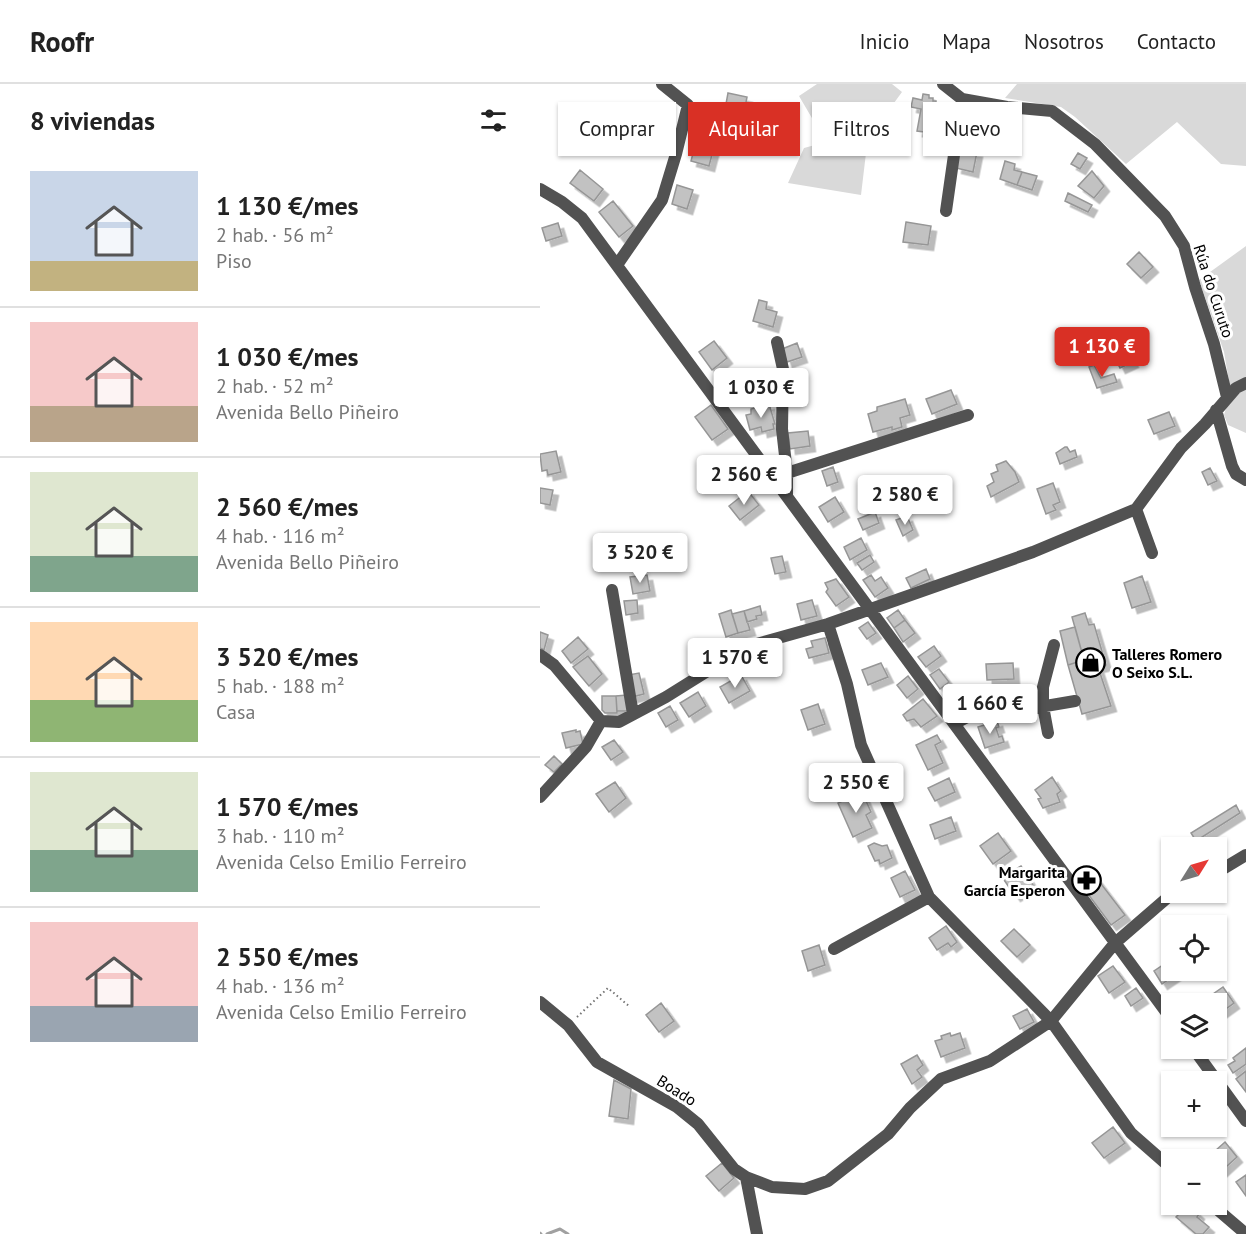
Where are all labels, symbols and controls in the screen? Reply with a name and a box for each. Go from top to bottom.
text: Roofr [30,23,94,60]
text: Inicio [860,28,909,55]
text: Mapa [942,28,991,55]
text: Nosotros [1024,28,1104,55]
text: Contacto [1137,28,1216,55]
chip: Comprar [558,102,676,156]
chip: Alquilar [688,102,800,156]
chip: Filtros [812,102,911,156]
chip: Nuevo [923,102,1022,156]
text: 8 viviendas [30,104,155,137]
icon: filters [477,104,510,137]
text: 1 130 €/mes [216,189,359,222]
icon: home [78,195,150,267]
text: 2 hab. · 56 m² [216,222,334,248]
street label: Rúa do Curuto [1189,242,1239,340]
text: Piso [216,248,252,274]
pin: 1 130 € [1047,327,1157,378]
text: 1 130 € [1069,333,1135,359]
text: 1 030 €/mes [216,340,359,373]
icon: home [78,346,150,418]
pin: 1 030 € [706,368,816,419]
text: 2 hab. · 52 m² [216,373,334,399]
text: 1 030 € [728,374,794,400]
text: Avenida Bello Piñeiro [216,399,399,425]
pin: 2 560 € [689,455,799,506]
text: 2 560 € [711,461,777,487]
pin: 2 580 € [850,475,960,526]
text: 2 580 € [872,481,938,507]
text: 2 560 €/mes [216,490,359,523]
icon: home [78,496,150,568]
text: 4 hab. · 116 m² [216,523,345,549]
pin: 3 520 € [585,533,695,584]
text: 3 520 € [607,539,673,565]
text: Avenida Bello Piñeiro [216,549,399,575]
pin: 1 570 € [680,638,790,689]
text: 3 520 €/mes [216,640,359,673]
text: 1 570 € [702,644,768,670]
place label: Talleres Romero O Seixo S.L. [1112,644,1223,682]
icon: home [78,646,150,718]
shop icon: Talleres Romero O Seixo S.L. [1075,647,1107,679]
text: 5 hab. · 188 m² [216,673,345,699]
pin: 1 660 € [935,684,1045,735]
text: 1 660 € [957,690,1023,716]
text: Casa [216,699,255,725]
pin: 2 550 € [801,763,911,814]
text: 2 550 € [823,769,889,795]
text: 1 570 €/mes [216,790,359,823]
icon: home [78,796,150,868]
text: 3 hab. · 110 m² [216,823,345,849]
north arrow [1161,837,1227,903]
map controls [1161,837,1227,1215]
text: Avenida Celso Emilio Ferreiro [216,849,467,875]
place label: Margarita García Esperon [964,862,1065,900]
pharmacy icon: Margarita García Esperon [1070,865,1102,897]
button: locate [1161,915,1227,981]
text: 2 550 €/mes [216,940,359,973]
icon: home [78,946,150,1018]
text: 4 hab. · 136 m² [216,973,345,999]
button: layers [1161,993,1227,1059]
text: Avenida Celso Emilio Ferreiro [216,999,467,1025]
street label: Boado [653,1070,701,1110]
button: + [1161,1071,1227,1137]
button: − [1161,1149,1227,1215]

